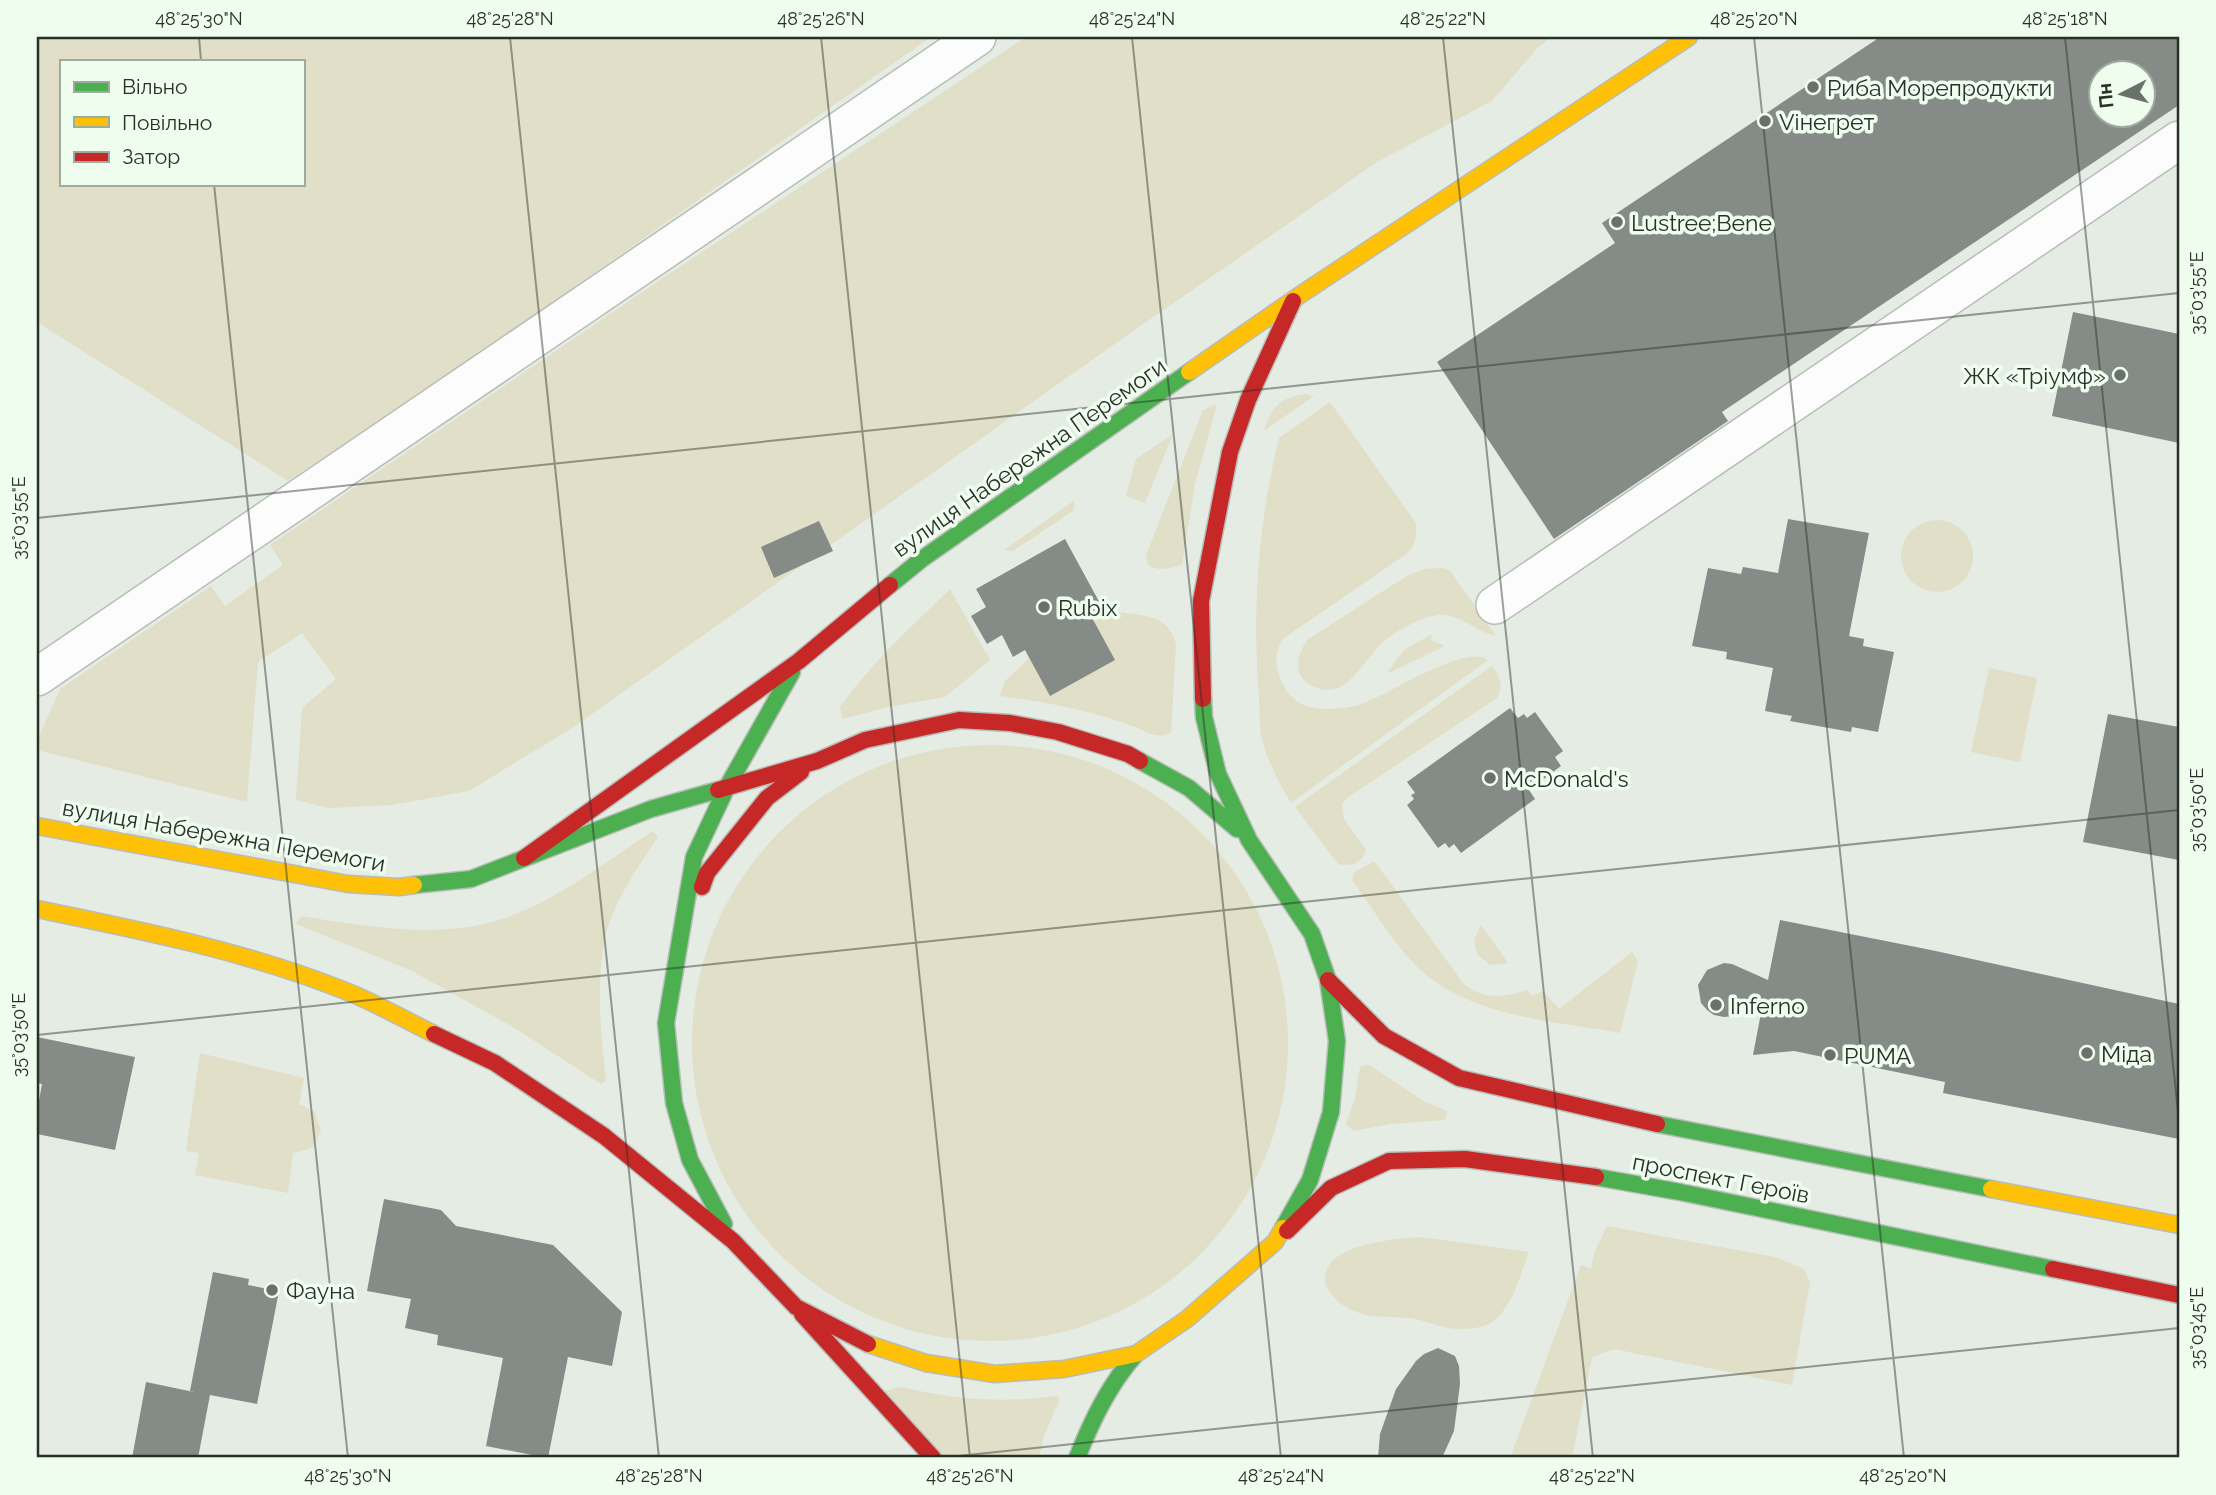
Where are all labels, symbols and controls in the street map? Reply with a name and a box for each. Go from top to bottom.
text: 48°25'30"N [155,8,243,29]
text: 48°25'28"N [466,8,554,29]
text: 48°25'26"N [777,8,865,29]
text: 48°25'24"N [1089,8,1175,29]
text: 48°25'22"N [1400,8,1486,29]
text: 48°25'20"N [1710,8,1798,29]
text: 48°25'18"N [2022,8,2108,29]
legend [60,60,304,186]
north arrow [2086,60,2156,130]
text: Вільно [122,74,188,99]
place label: Риба Морепродукти [1827,74,2052,101]
marker: Риба Морепродукти [1805,79,1821,95]
text: Пн [2093,82,2117,109]
place label: Vінегрет [1779,108,1875,135]
text: Повільно [122,110,212,135]
marker: Vінегрет [1757,113,1773,129]
text: Затор [122,144,180,169]
place label: Lustree;Bene [1631,209,1772,236]
marker: Lustree;Bene [1609,214,1625,230]
text: 35°03'55"E [2186,251,2207,335]
street label: вулиця Набережна Перемоги [887,352,1171,562]
place label: ЖК «Тріумф» [1963,362,2106,389]
marker: ЖК «Тріумф» [2112,367,2128,383]
text: 35°03'55"E [8,476,29,560]
place label: Rubix [1058,594,1118,621]
marker: Rubix [1036,599,1052,615]
place label: McDonald's [1504,765,1629,792]
text: 35°03'50"E [2186,768,2207,852]
marker: McDonald's [1482,770,1498,786]
street label: вулиця Набережна Перемоги [60,793,388,877]
place label: Inferno [1730,992,1805,1019]
text: 35°03'50"E [8,993,29,1077]
marker: Inferno [1708,997,1724,1013]
place label: Міда [2101,1040,2152,1067]
place label: PUMA [1844,1042,1912,1069]
marker: Міда [2079,1045,2095,1061]
marker: PUMA [1822,1047,1838,1063]
street label: проспект Героїв [1630,1148,1812,1208]
place label: Фауна [286,1277,355,1304]
marker: Фауна [264,1282,280,1298]
text: 35°03'45"E [2186,1287,2207,1369]
text: 48°25'30"N [304,1465,392,1486]
text: 48°25'28"N [615,1465,703,1486]
text: 48°25'26"N [926,1465,1014,1486]
text: 48°25'24"N [1238,1465,1324,1486]
text: 48°25'22"N [1549,1465,1635,1486]
text: 48°25'20"N [1859,1465,1947,1486]

